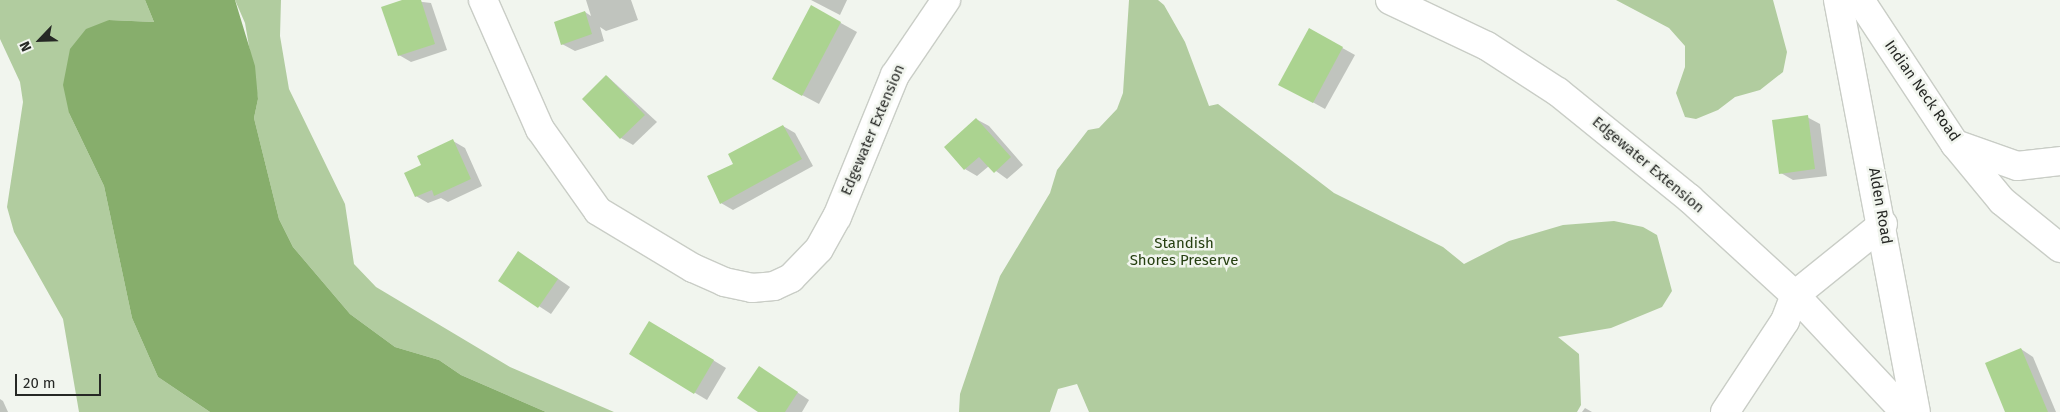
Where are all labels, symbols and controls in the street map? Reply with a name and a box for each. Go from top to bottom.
north arrow [15,15,65,65]
street label: Indian Neck Road [1880,37,1964,145]
text: N [16,39,35,54]
street label: Edgewater Extension [837,62,909,198]
street label: Edgewater Extension [1588,113,1708,217]
street label: Alden Road [1864,166,1896,246]
park label: Standish Shores Preserve [1130,234,1238,269]
scale bar [18,364,104,396]
text: 20 m [23,374,56,392]

